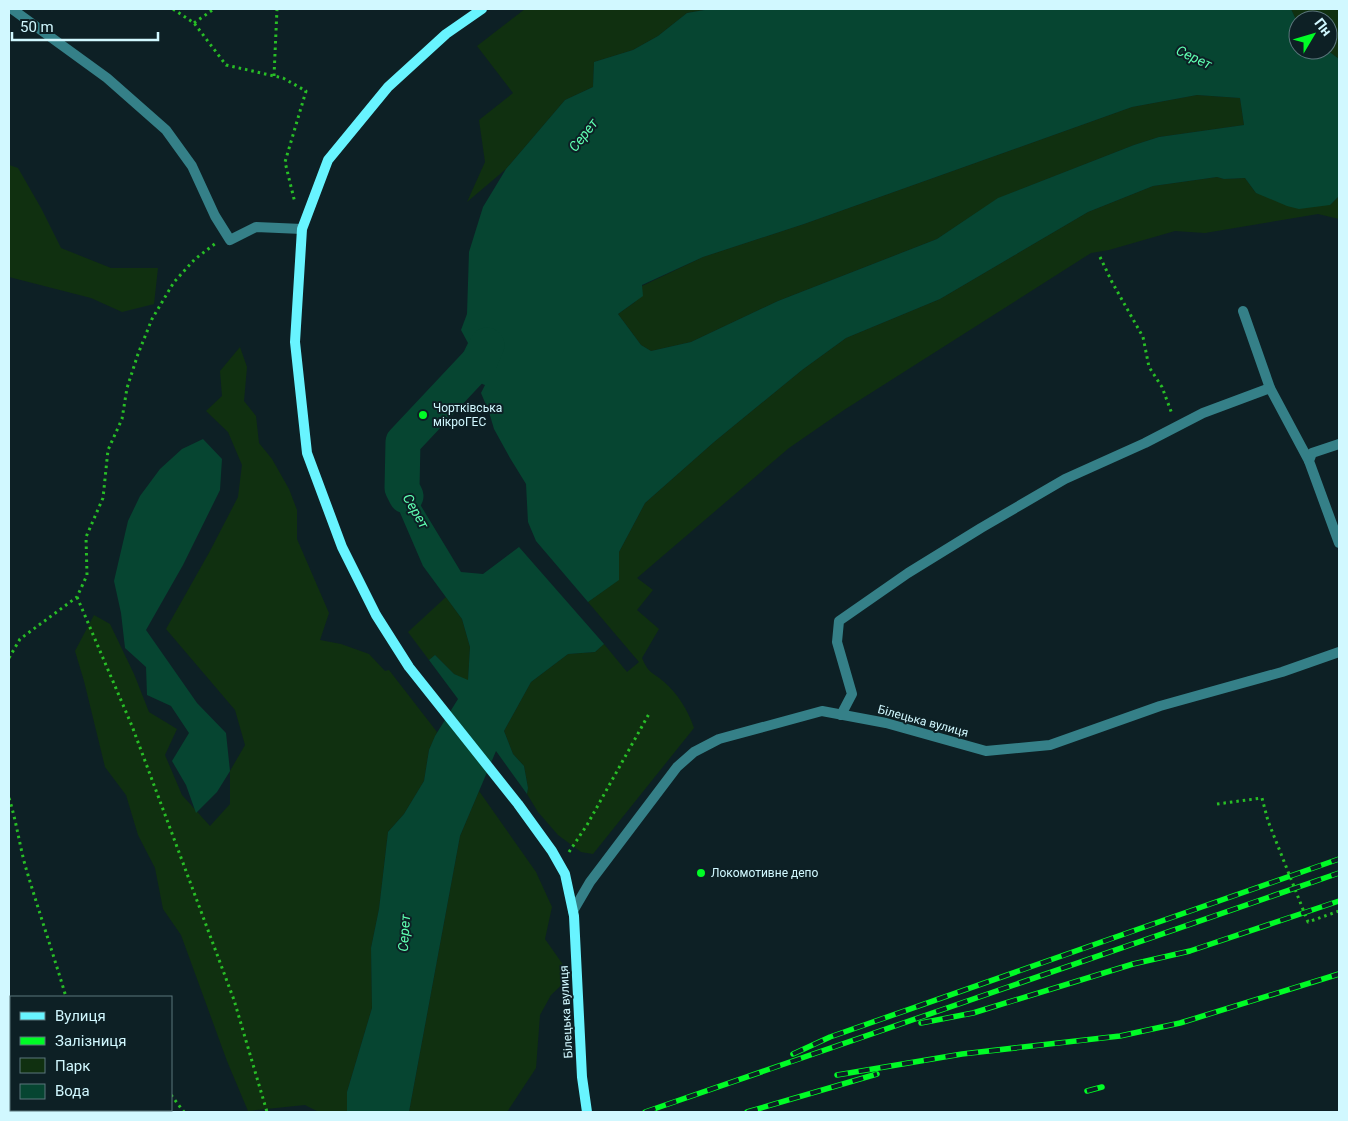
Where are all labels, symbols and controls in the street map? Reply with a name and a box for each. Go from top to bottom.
scale bar [12,10,159,42]
north arrow [1288,10,1338,60]
text: Пн [1311,15,1335,39]
text: 50 m [20,18,54,36]
water label: Серет [1174,42,1215,72]
water label: Серет [565,115,601,155]
place label: Чортківська мікроГЕС [433,401,502,429]
marker: Чортківська мікроГЕС [417,409,429,421]
water label: Серет [400,491,432,532]
street label: Білецька вулиця [876,702,970,740]
place label: Локомотивне депо [711,866,819,880]
marker: Локомотивне депо [695,867,707,879]
water label: Серет [395,913,413,952]
street label: Білецька вулиця [557,965,575,1059]
legend [10,996,172,1111]
text: Вулиця [55,1007,106,1025]
text: Залізниця [55,1032,127,1050]
text: Парк [55,1057,90,1075]
text: Вода [55,1082,90,1100]

